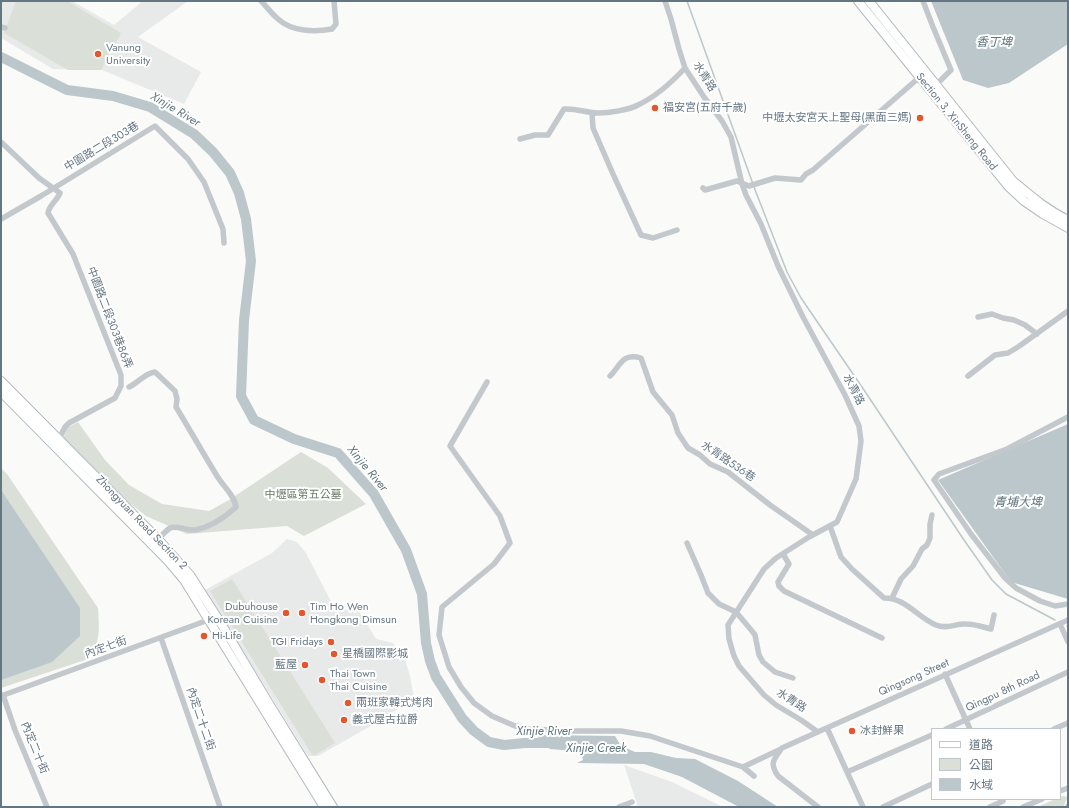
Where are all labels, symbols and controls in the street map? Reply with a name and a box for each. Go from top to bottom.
water label: 香丁埤 [976,36,1012,50]
place label: Vanung University [106,41,150,67]
marker: Vanung University [93,49,103,59]
street label: 水青路 [690,60,718,94]
street label: Section 3, XinSheng Road [913,71,999,173]
water label: Xinjie River [147,90,203,130]
place label: 福安宮(五府千歲) [663,101,747,115]
marker: 福安宮(五府千歲) [650,103,660,113]
place label: 中壢太安宮天上聖母(黑面三媽) [762,111,912,125]
marker: 中壢太安宮天上聖母(黑面三媽) [915,113,925,123]
street label: 中園路二段303巷 [62,120,142,174]
street label: 中園路二段303巷86弄 [83,265,135,371]
street label: 水青路 [840,372,866,408]
street label: 水青路536巷 [698,439,758,485]
water label: Xinjie River [344,443,390,495]
street label: Zhongyuan Road Section 2 [93,473,189,573]
park label: 中壢區第五公墓 [265,488,341,502]
water label: 青埔大埤 [994,496,1042,510]
place label: Dubuhouse Korean Cuisine [208,600,278,626]
place label: Tim Ho Wen Hongkong Dimsun [310,600,397,626]
marker: Dubuhouse Korean Cuisine [281,608,291,618]
marker: Tim Ho Wen Hongkong Dimsun [297,608,307,618]
place label: Hi-Life [212,629,242,643]
marker: Hi-Life [199,631,209,641]
street label: 內定七街 [83,634,129,662]
place label: TGI Fridays [271,635,323,649]
marker: TGI Fridays [326,637,336,647]
place label: 星橋國際影城 [342,647,408,661]
marker: 星橋國際影城 [329,649,339,659]
street label: Qingsong Street [877,657,951,699]
place label: 藍屋 [275,658,297,672]
marker: 藍屋 [300,660,310,670]
place label: Thai Town Thai Cuisine [330,667,387,693]
street label: Qingpu 8th Road [964,669,1042,715]
marker: Thai Town Thai Cuisine [317,675,327,685]
street label: 內定二十二街 [183,686,217,752]
street label: 水青路 [774,686,808,716]
place label: 兩班家韓式烤肉 [356,696,433,710]
marker: 兩班家韓式烤肉 [343,698,353,708]
place label: 義式屋古拉爵 [352,713,418,727]
marker: 義式屋古拉爵 [339,715,349,725]
street label: 內定二十街 [18,720,50,776]
place label: 冰封鮮果 [860,724,904,738]
water label: Xinjie River [516,725,572,739]
marker: 冰封鮮果 [847,726,857,736]
legend [931,728,1061,800]
text: 道路 [969,736,993,754]
water label: Xinjie Creek [566,742,626,756]
text: 公園 [969,756,993,774]
text: 水域 [969,776,993,794]

